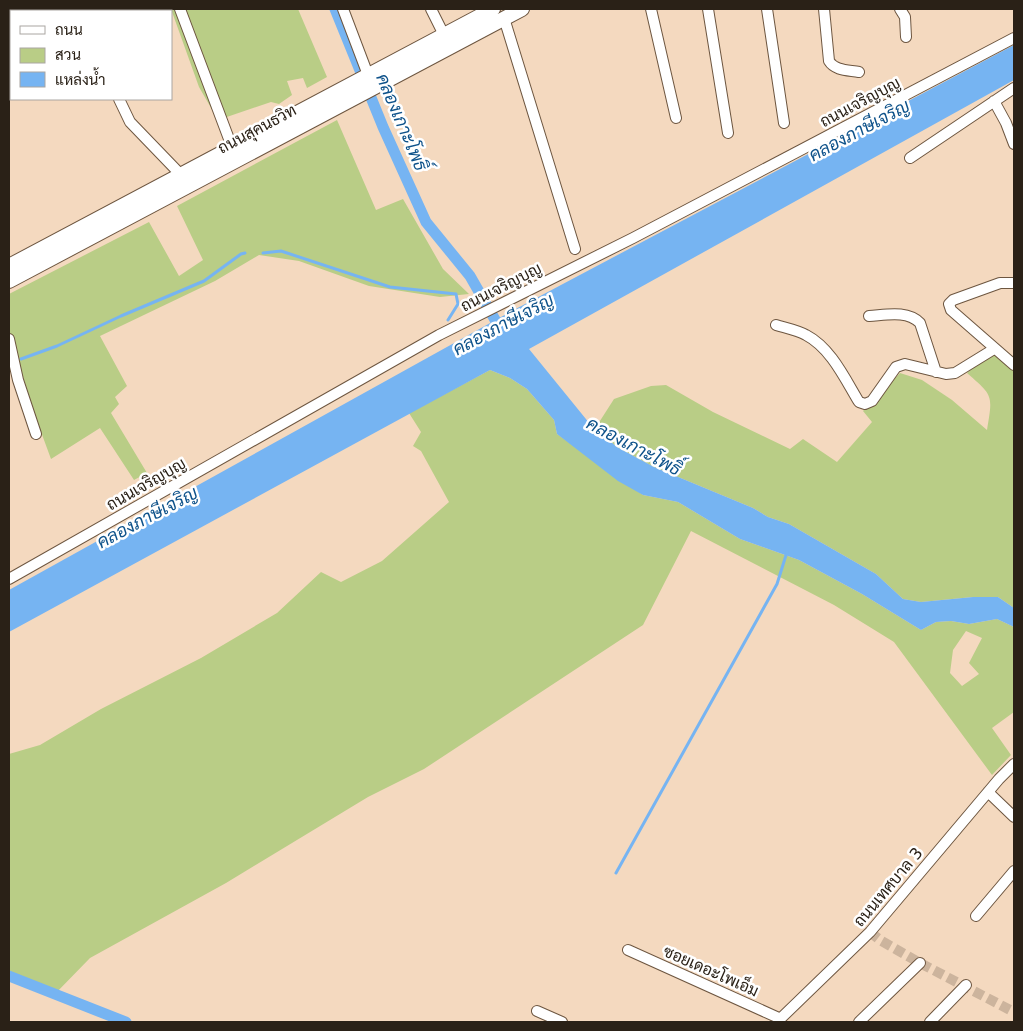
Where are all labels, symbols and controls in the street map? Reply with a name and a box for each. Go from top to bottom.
legend [10,10,172,100]
text: ถนน [55,21,83,39]
text: สวน [55,46,81,64]
text: แหล่งน้ำ [55,67,106,89]
water label: คลองเกาะโพธิ์ [372,68,438,177]
street label: ถนนเจริญบุญ [817,73,904,133]
water label: คลองภาษีเจริญ [804,93,914,166]
street label: ถนนสุคนธวิท [214,100,300,159]
street label: ถนนเจริญบุญ [457,259,546,317]
water label: คลองภาษีเจริญ [448,287,558,360]
water label: คลองเกาะโพธิ์ [583,408,691,481]
street label: ถนนเจริญบุญ [103,454,190,516]
water label: คลองภาษีเจริญ [92,480,202,553]
street label: ถนนเทศบาล 3 [849,844,927,930]
street label: ซอยเดอะโพเอ็ม [660,938,763,1001]

